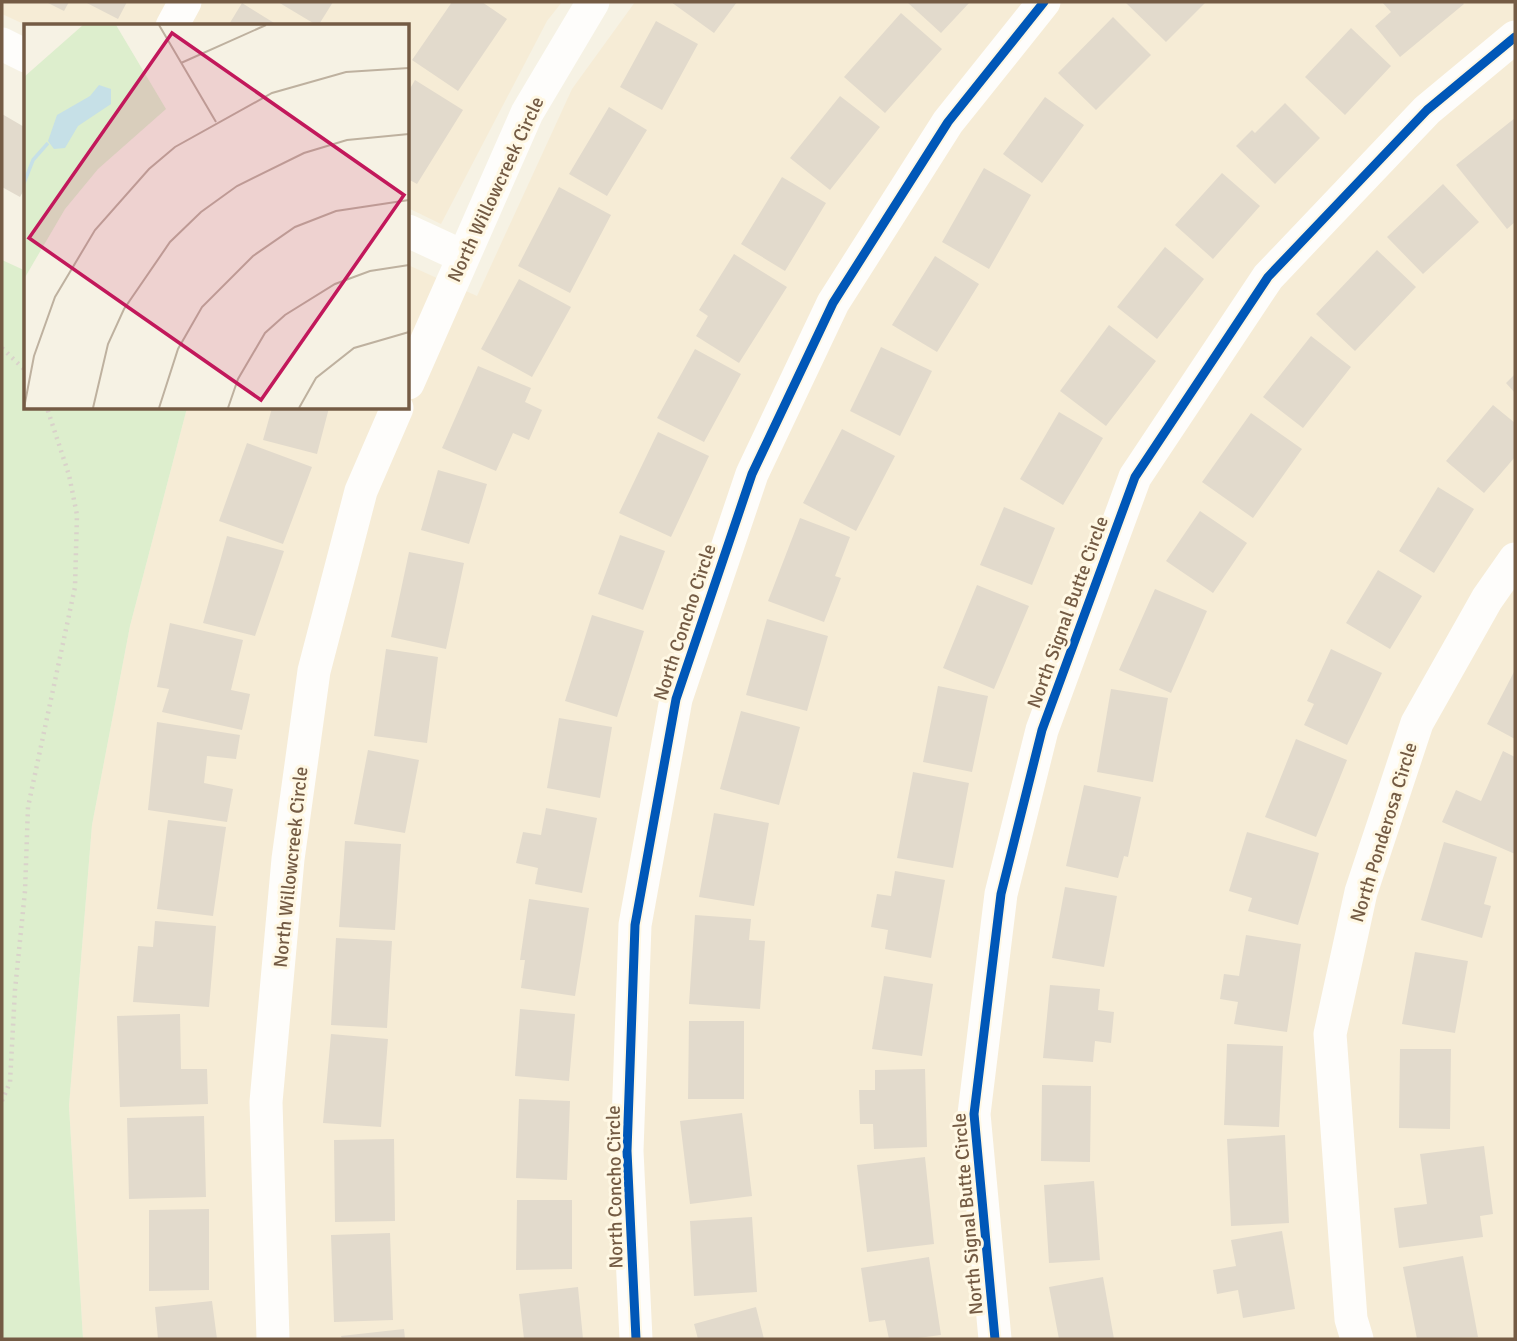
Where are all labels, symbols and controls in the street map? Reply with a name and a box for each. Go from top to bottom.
inset map [24,24,410,410]
street label: North Willowcreek Circle [442,93,549,286]
street label: North Signal Butte Circle [1022,513,1114,712]
street label: North Concho Circle [648,541,722,704]
street label: North Ponderosa Circle [1345,739,1423,925]
street label: North Willowcreek Circle [269,765,313,969]
street label: North Concho Circle [602,1105,628,1269]
street label: North Signal Butte Circle [947,1112,989,1316]

